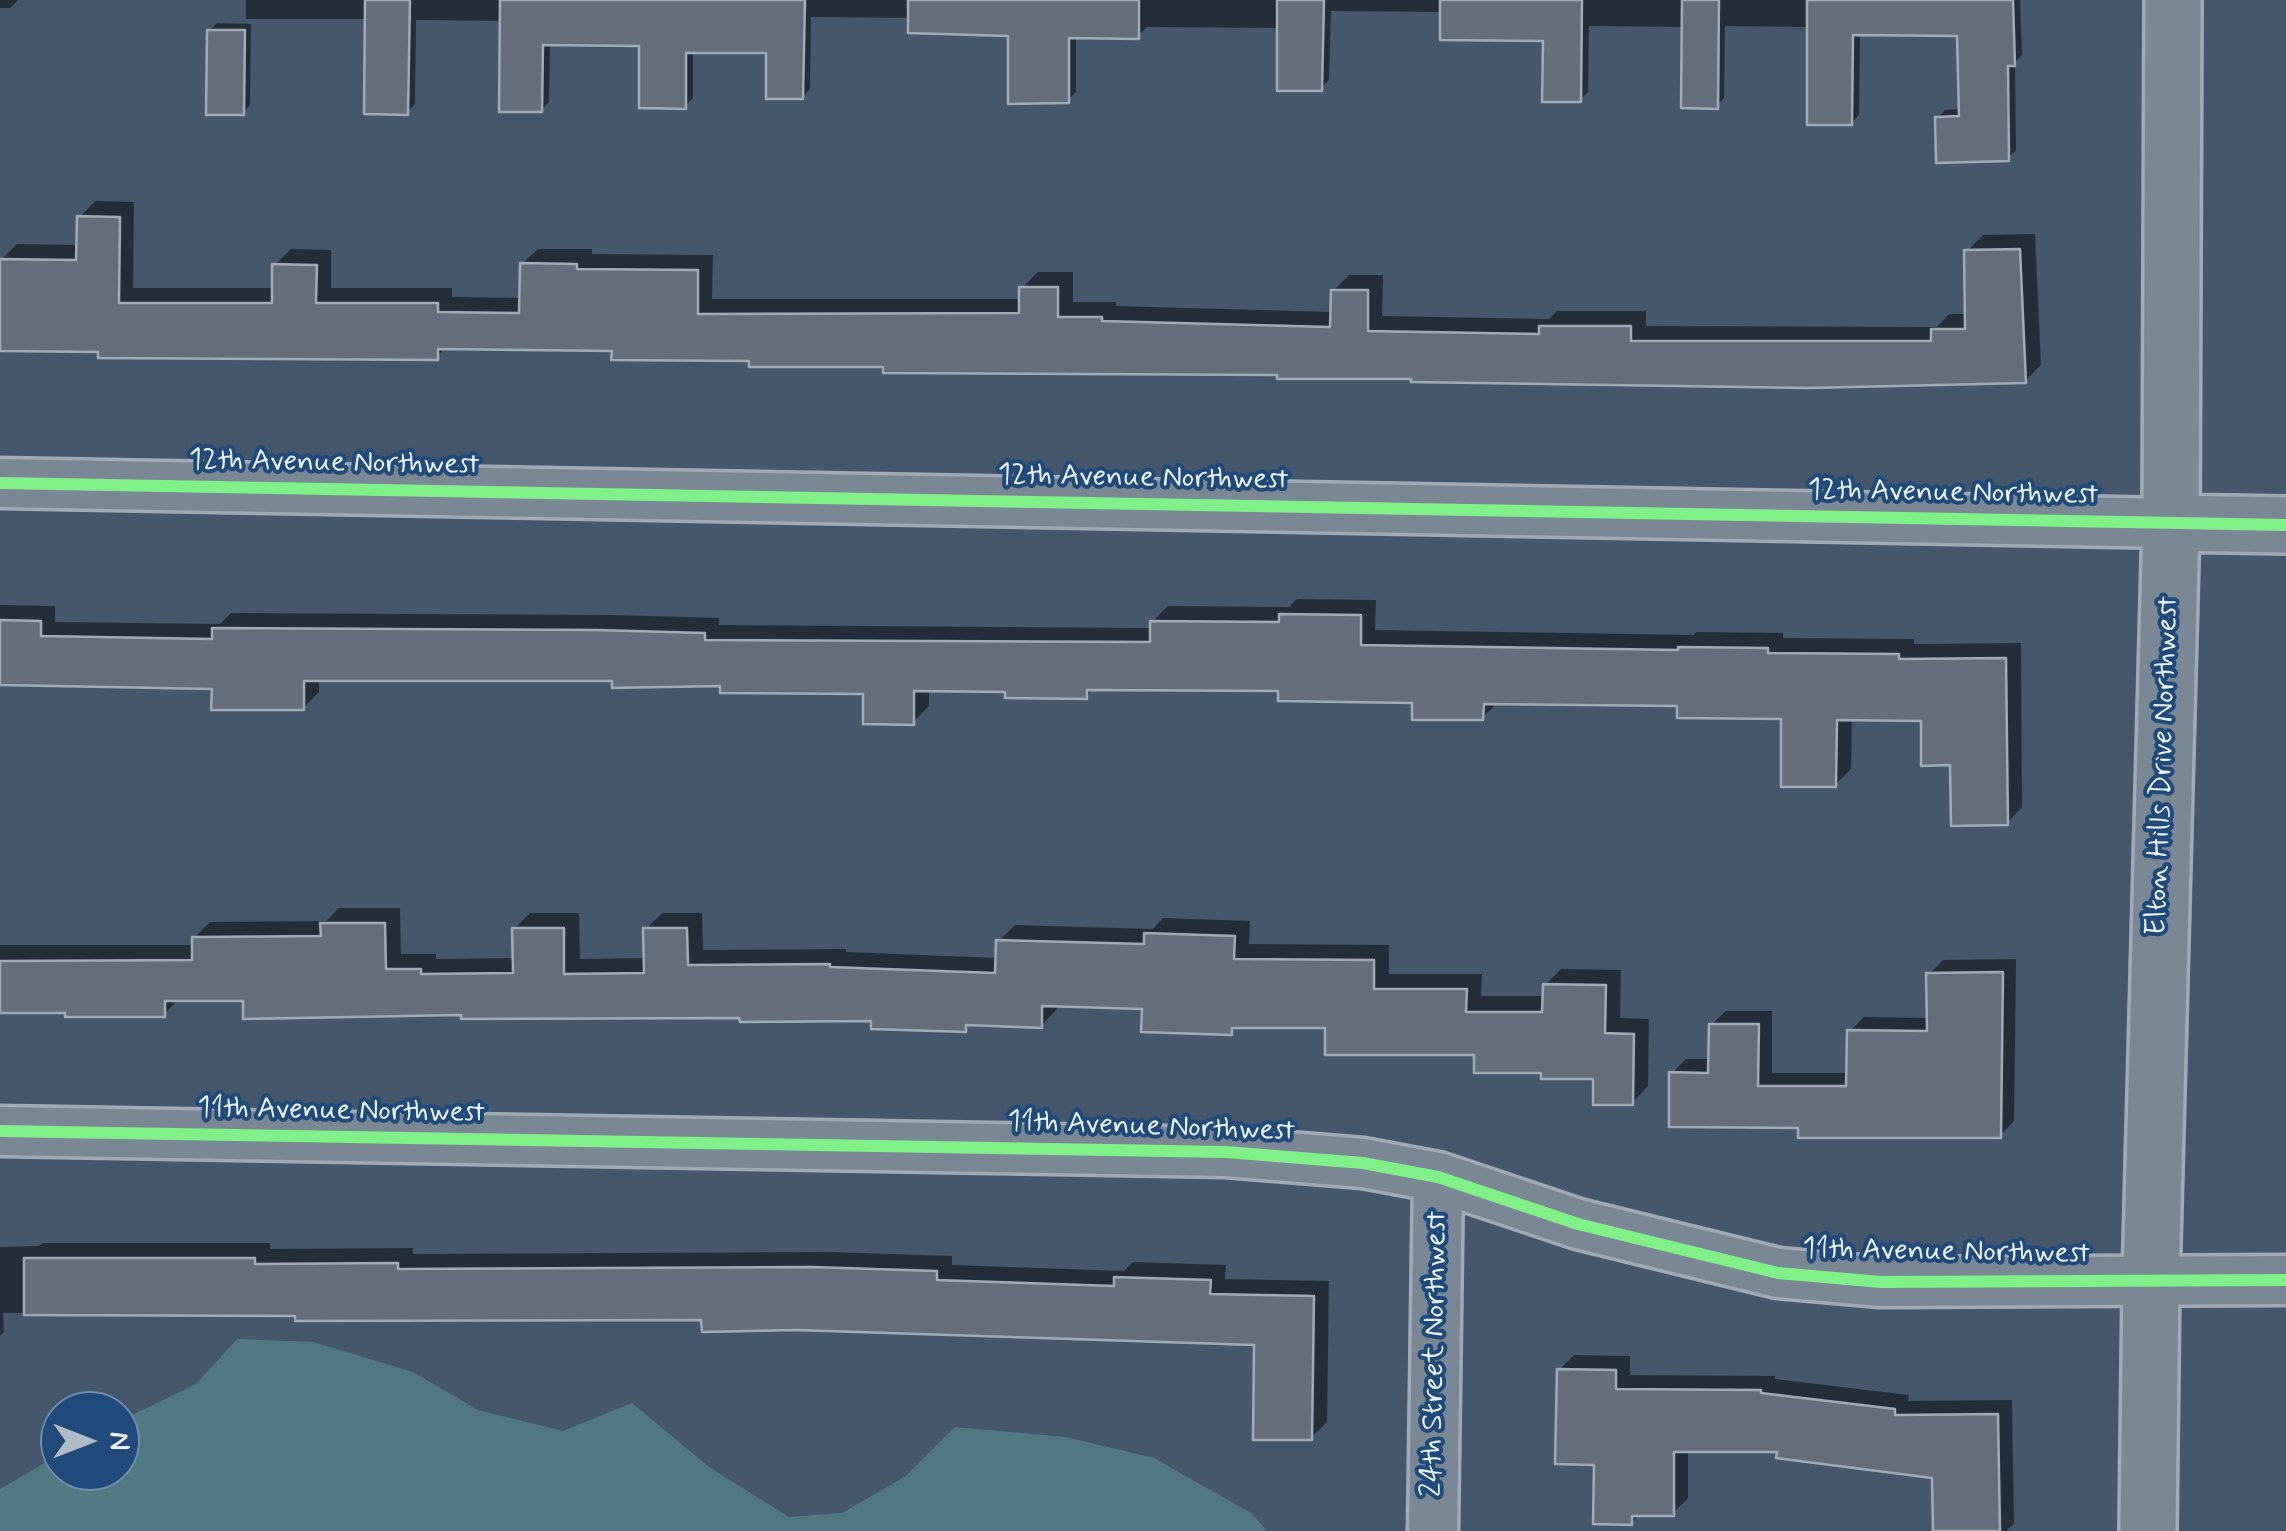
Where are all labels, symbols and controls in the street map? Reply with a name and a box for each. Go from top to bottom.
street label: 12th Avenue Northwest [188,443,480,485]
street label: 12th Avenue Northwest [997,458,1289,500]
street label: 12th Avenue Northwest [1807,473,2099,515]
street label: Elton Hills Drive Northwest [2140,596,2188,936]
street label: 11th Avenue Northwest [197,1091,485,1133]
street label: 11th Avenue Northwest [1007,1105,1295,1151]
street label: 24th Street Northwest [1416,1211,1456,1497]
street label: 11th Avenue Northwest [1802,1232,2090,1274]
north arrow [40,1391,140,1491]
text: N [100,1432,137,1450]

